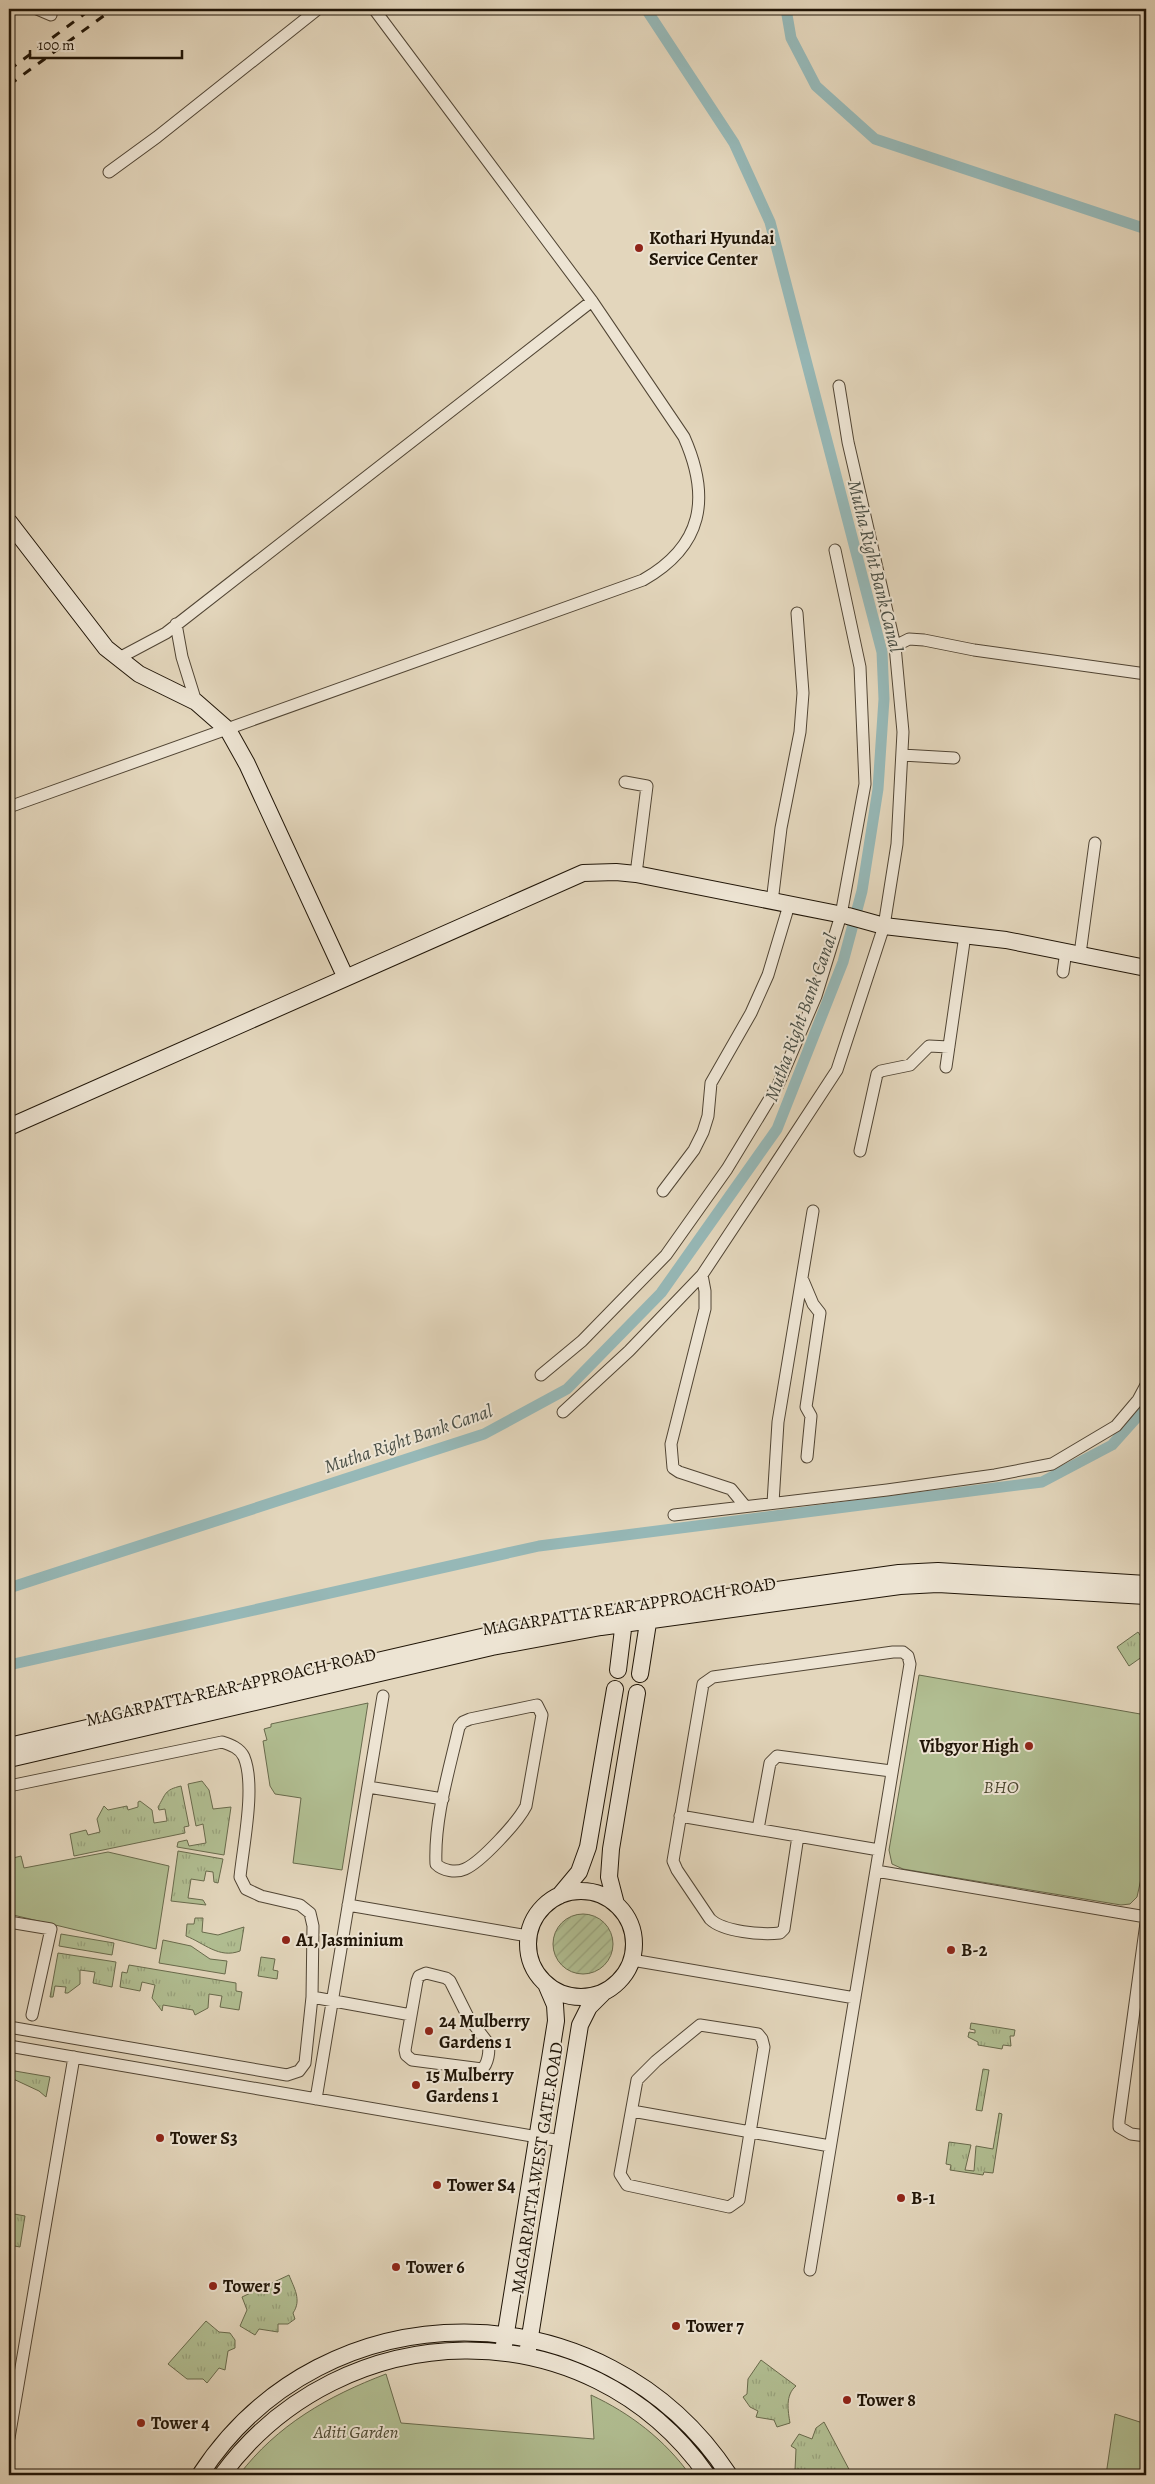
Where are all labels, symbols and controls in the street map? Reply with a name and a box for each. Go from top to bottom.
scale bar [30,28,182,60]
text: 100 m [38,35,75,55]
place label: Kothari Hyundai Service Center [649,226,775,271]
marker: Kothari Hyundai Service Center [633,242,645,254]
water label: Mutha Right Bank Canal [841,477,909,655]
water label: Mutha Right Bank Canal [759,930,843,1105]
water label: Mutha Right Bank Canal [321,1398,496,1480]
street label: MAGARPATTA REAR APPROACH ROAD [480,1571,778,1641]
street label: MAGARPATTA REAR APPROACH ROAD [83,1642,379,1732]
place label: Vibgyor High [918,1734,1019,1758]
marker: Vibgyor High [1023,1740,1035,1752]
park label: BHO [983,1775,1019,1799]
place label: A1, Jasminium [295,1928,404,1952]
marker: A1, Jasminium [280,1934,292,1946]
place label: B-2 [961,1938,988,1962]
marker: B-2 [945,1944,957,1956]
place label: 24 Mulberry Gardens 1 [439,2009,530,2054]
marker: 24 Mulberry Gardens 1 [423,2025,435,2037]
street label: MAGARPATTA WEST GATE ROAD [505,2040,569,2296]
place label: 15 Mulberry Gardens 1 [426,2063,514,2108]
marker: 15 Mulberry Gardens 1 [410,2079,422,2091]
place label: Tower S3 [170,2126,238,2150]
marker: Tower S3 [154,2132,166,2144]
place label: Tower S4 [447,2173,516,2197]
marker: Tower S4 [431,2179,443,2191]
place label: B-1 [911,2186,936,2210]
marker: B-1 [895,2192,907,2204]
place label: Tower 6 [406,2255,465,2279]
marker: Tower 6 [390,2261,402,2273]
place label: Tower 5 [223,2274,281,2298]
marker: Tower 5 [207,2280,219,2292]
place label: Tower 7 [686,2314,744,2338]
marker: Tower 7 [670,2320,682,2332]
place label: Tower 8 [857,2388,916,2412]
marker: Tower 8 [841,2394,853,2406]
place label: Tower 4 [151,2411,210,2435]
marker: Tower 4 [135,2417,147,2429]
park label: Aditi Garden [313,2420,399,2444]

